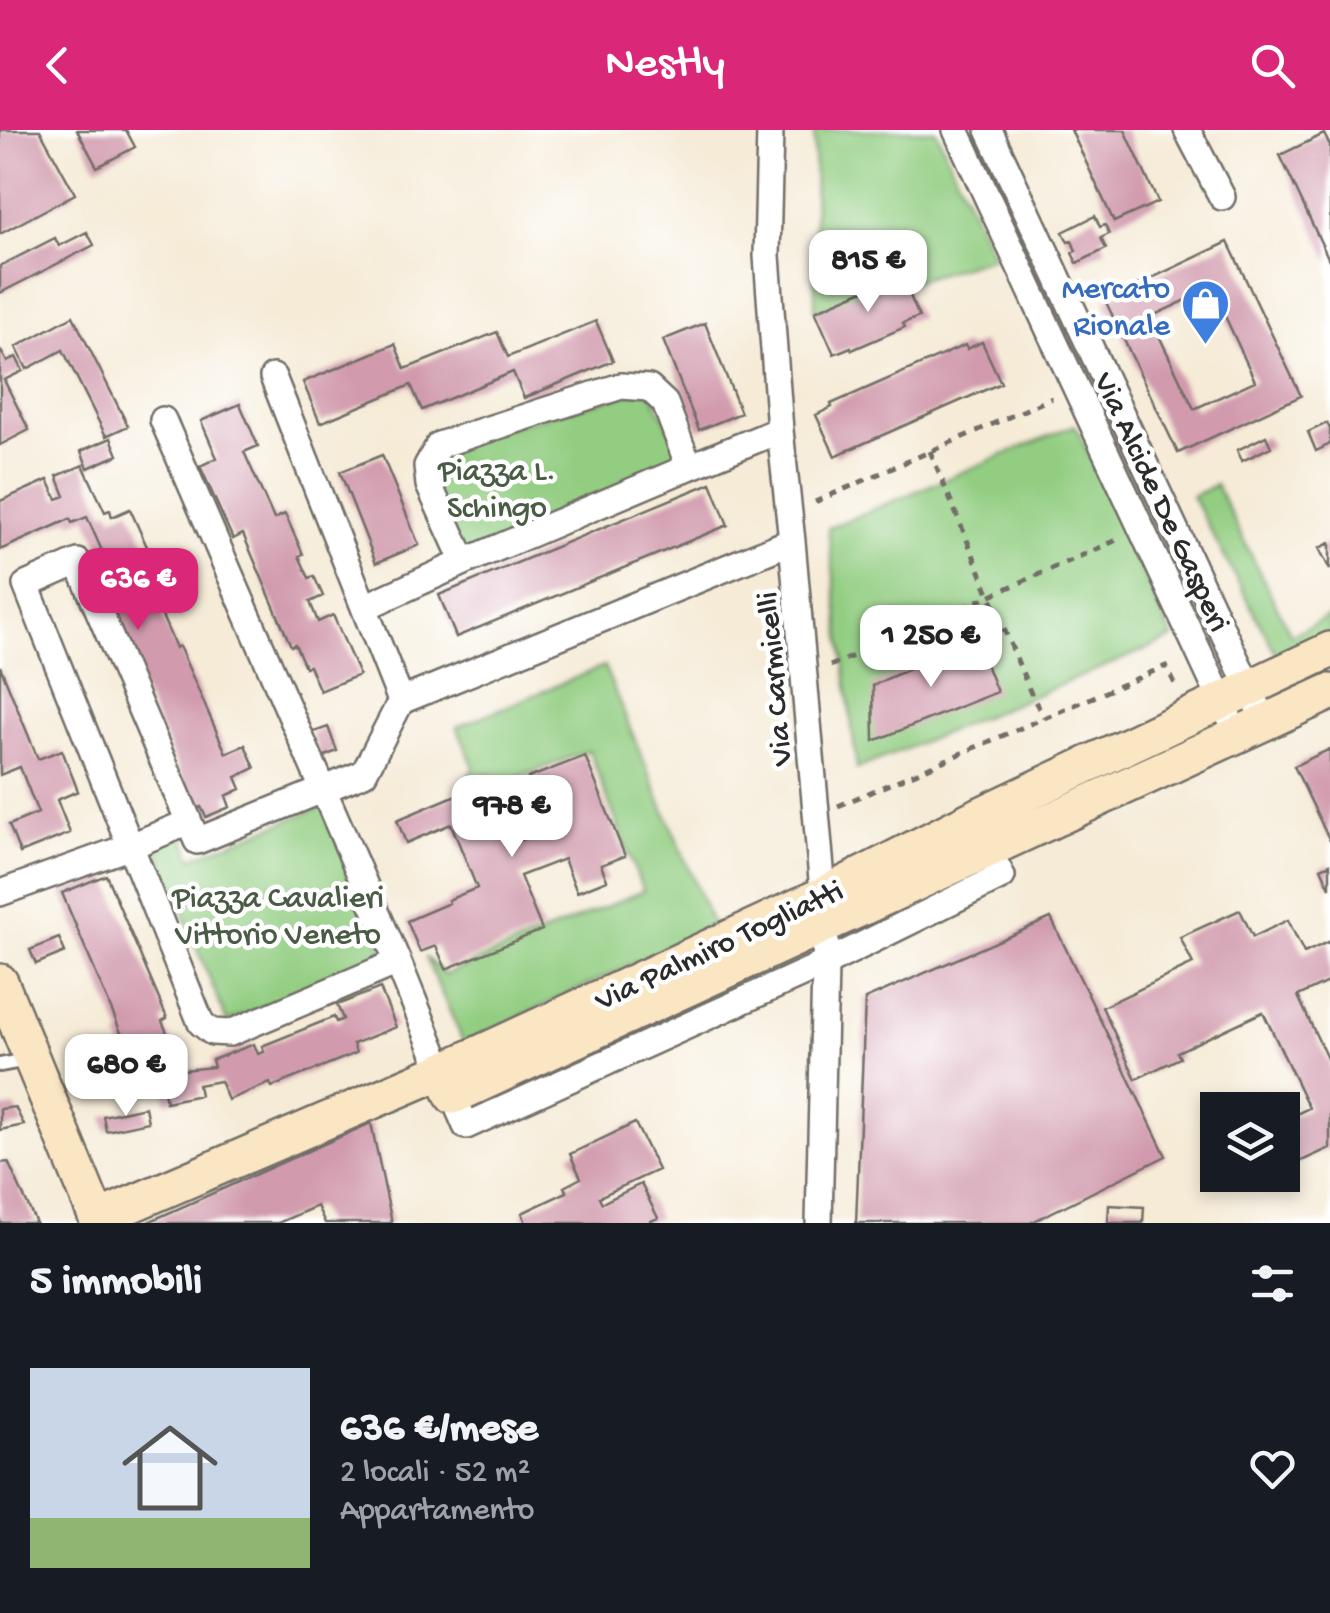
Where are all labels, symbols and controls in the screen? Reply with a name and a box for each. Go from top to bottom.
icon: back [30,38,85,93]
icon: search [1245,38,1300,93]
text: Nestly [605,39,725,92]
pin: 815 € [798,230,938,315]
text: 815 € [831,243,905,281]
place label: Mercato Rionale [1062,272,1170,347]
shop icon: Mercato Rionale [1179,278,1231,346]
street label: Via Alcide De Gasperi [1082,366,1236,639]
park label: Piazza L. Schingo [437,454,556,529]
pin: 636 € [68,548,208,633]
text: 636 € [100,561,176,599]
street label: Via Carmicelli [750,590,804,768]
pin: 1 250 € [839,605,1023,690]
text: 1 250 € [882,618,980,656]
pin: 978 € [442,775,582,860]
text: 978 € [474,788,550,826]
street label: Via Palmiro Togliatti [589,873,850,1022]
park label: Piazza Cavalieri Vittorio Veneto [171,881,384,956]
pin: 680 € [56,1034,196,1119]
text: 680 € [87,1047,165,1085]
map controls [1200,1092,1300,1192]
button: layers [1200,1092,1300,1192]
icon: filters [1245,1256,1300,1311]
text: 5 immobili [30,1259,202,1308]
text: 636 €/mese [340,1406,538,1455]
icon: home [110,1408,230,1528]
icon: heart [1245,1441,1300,1496]
text: 2 locali · 52 m² [340,1455,530,1493]
text: Appartamento [340,1493,534,1531]

